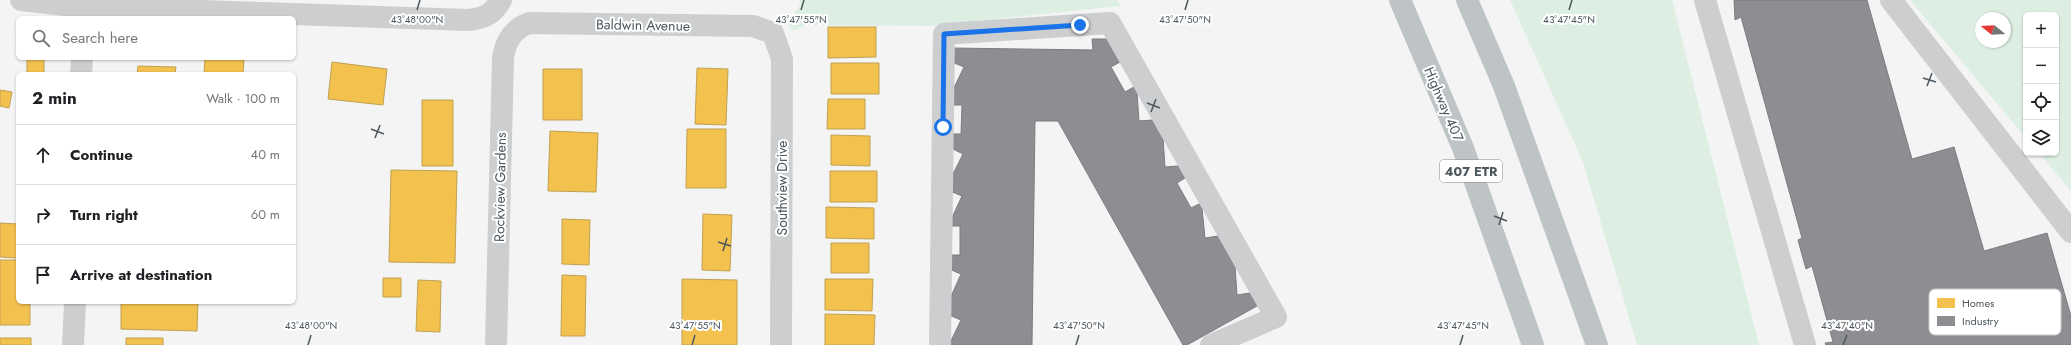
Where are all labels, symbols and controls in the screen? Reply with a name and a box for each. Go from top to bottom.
text: 43°48'00"N [391,12,443,27]
text: 43°47'55"N [775,12,827,27]
text: 43°47'50"N [1159,12,1211,27]
text: 43°47'45"N [1543,12,1595,27]
north arrow [1975,12,2011,48]
map controls [2023,12,2059,156]
button: + [2023,12,2059,48]
street label: Baldwin Avenue [596,14,690,36]
search box [16,16,296,60]
route end [1071,16,1089,34]
icon: search [30,27,52,49]
text: Search here [62,27,138,49]
button: − [2023,48,2059,84]
street label: Highway 407 [1419,64,1469,145]
button: locate [2023,84,2059,120]
text: 2 min [32,86,77,110]
text: Walk · 100 m [206,89,280,108]
route start [934,118,952,136]
button: layers [2023,120,2059,156]
street label: Rockview Gardens [489,132,511,242]
street label: Southview Drive [772,141,792,235]
icon: ahead [32,144,54,166]
text: Continue [70,144,133,166]
text: 40 m [251,145,280,164]
road number: 407 ETR [1440,160,1502,182]
icon: right [32,204,54,226]
text: Turn right [70,204,138,226]
text: 60 m [251,205,280,224]
icon: arrive [32,264,54,286]
text: Arrive at destination [70,264,212,286]
legend [1929,289,2061,335]
text: Homes [1962,295,1995,311]
text: Industry [1962,313,1999,329]
text: 43°48'00"N [285,318,337,333]
text: 43°47'55"N [669,318,721,333]
text: 43°47'50"N [1053,318,1105,333]
text: 43°47'45"N [1437,318,1489,333]
text: 43°47'40"N [1821,318,1873,333]

